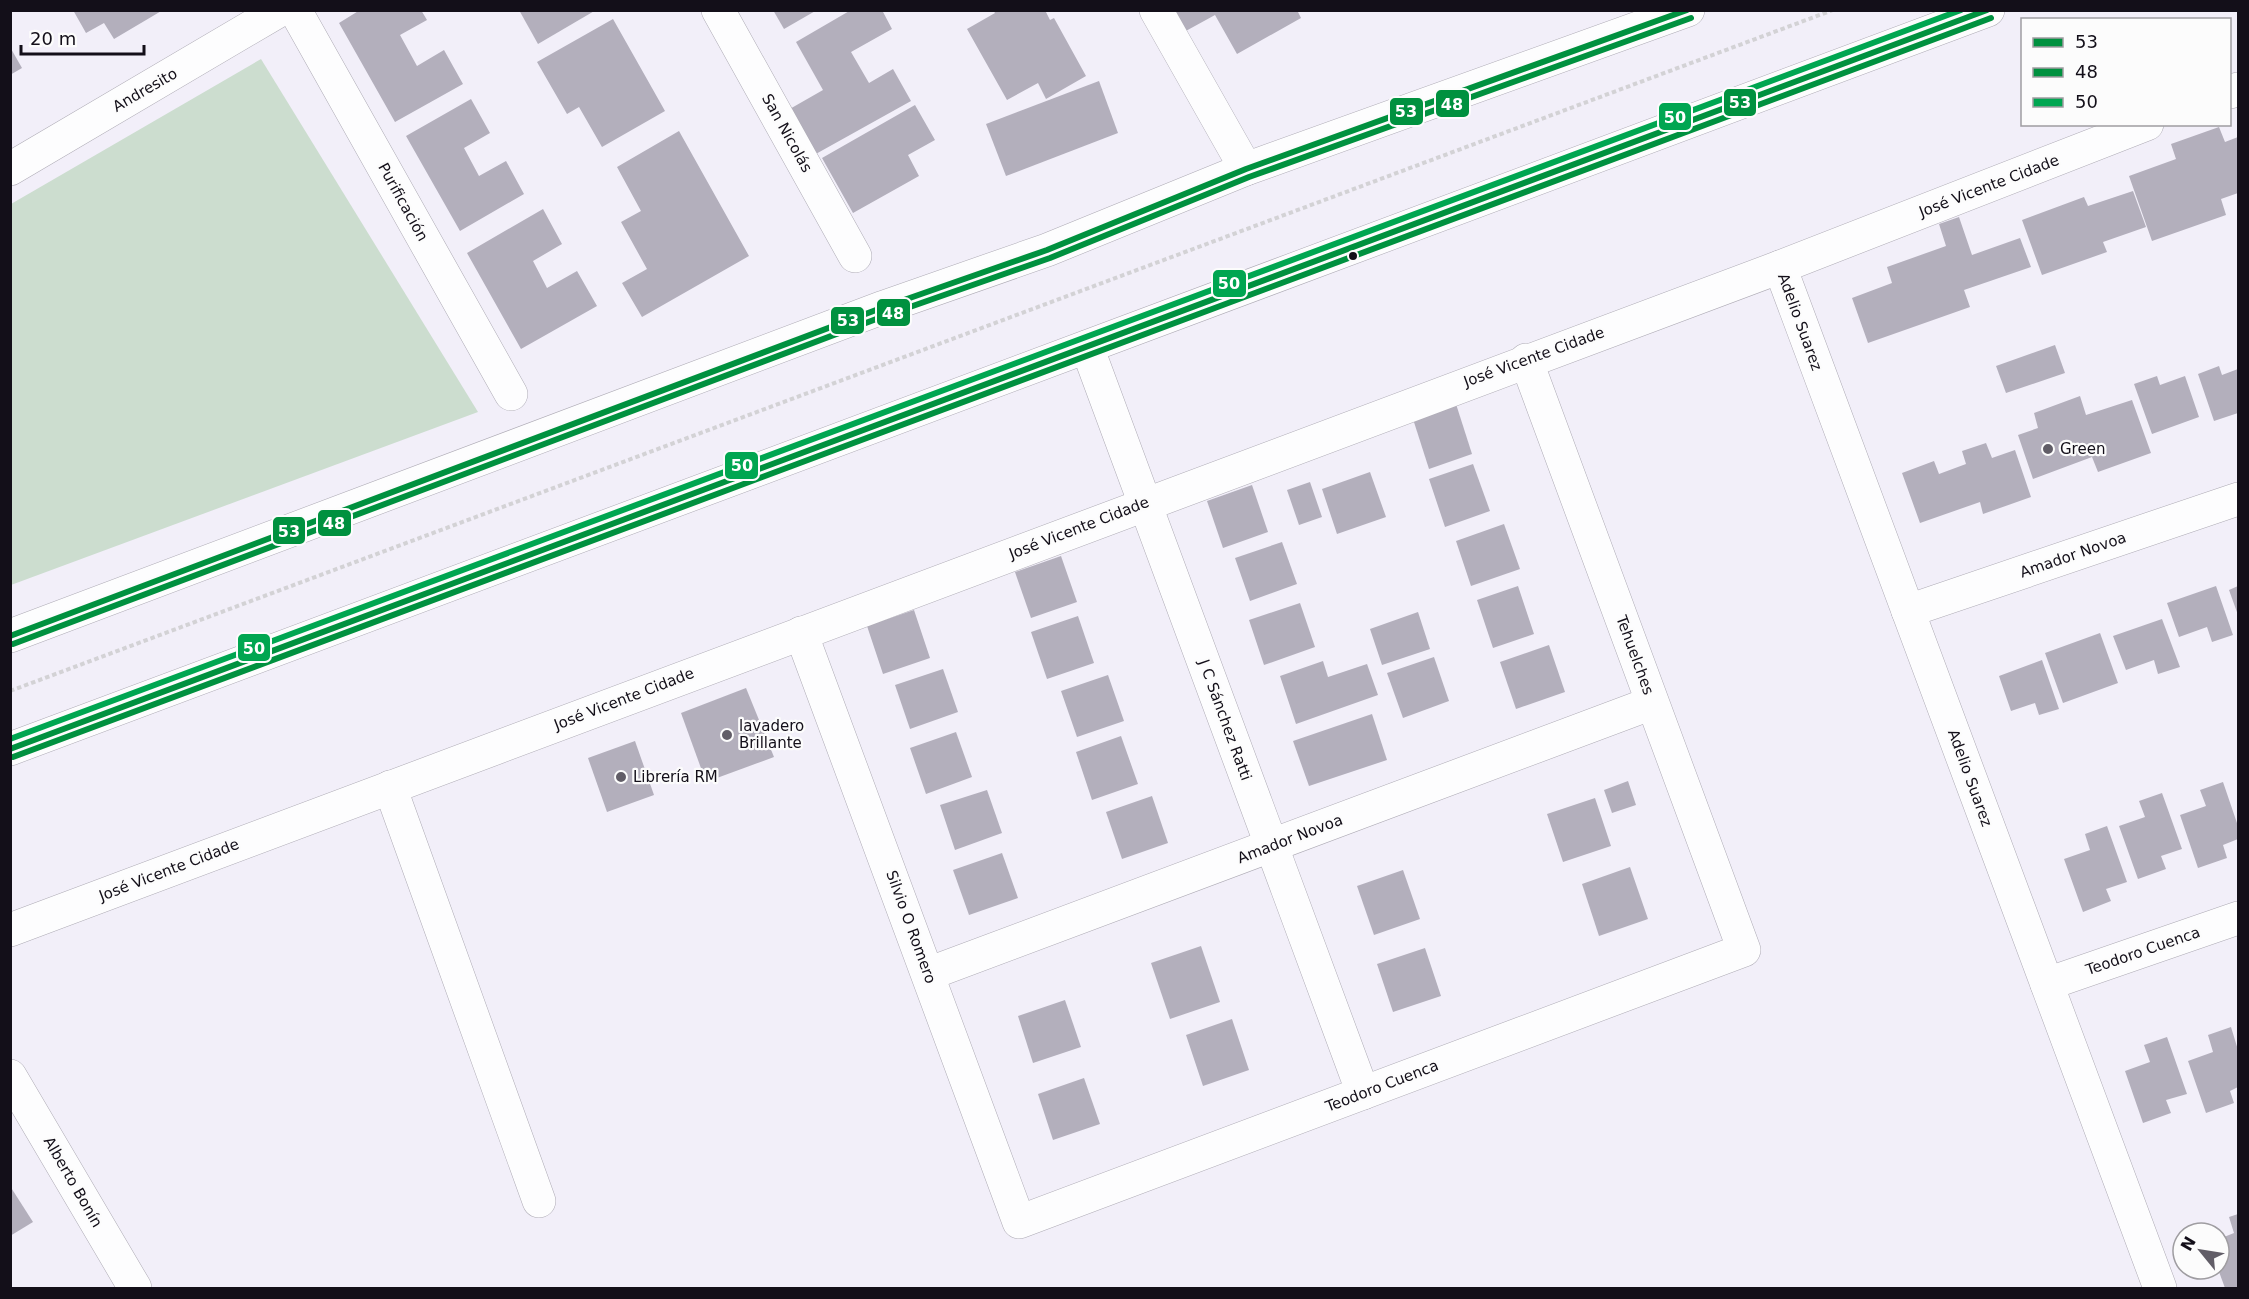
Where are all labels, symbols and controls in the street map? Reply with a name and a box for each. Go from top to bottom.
scale bar [21,18,144,56]
legend [2021,18,2231,126]
text: 20 m [30,28,76,49]
text: 53 [2075,31,2098,52]
text: 48 [2075,61,2098,82]
street label: Andresito [110,64,180,116]
line badge: 53 [1723,88,1757,117]
line badge: 48 [1435,89,1470,118]
street label: San Nicolás [758,91,816,176]
text: 50 [2075,91,2098,112]
text: 53 [1729,93,1751,112]
text: 48 [1441,95,1463,114]
line badge: 53 [1389,97,1424,126]
text: 53 [1395,102,1417,121]
line badge: 50 [1658,102,1692,131]
text: 50 [1664,108,1686,127]
street label: José Vicente Cidade [1916,151,2062,221]
street label: Purificación [374,160,432,244]
unlabelled marker [1347,250,1359,262]
line badge: 50 [1212,269,1247,298]
street label: Adelio Suarez [1774,271,1826,373]
text: 50 [1218,274,1240,293]
line badge: 48 [876,298,911,327]
text: 48 [882,304,904,323]
line badge: 53 [830,306,865,335]
text: 53 [837,311,859,330]
street label: José Vicente Cidade [1460,323,1607,391]
place label: Green [2060,440,2105,458]
marker: Green [2041,442,2055,456]
line badge: 50 [724,451,759,480]
text: 50 [731,456,753,475]
street label: José Vicente Cidade [1006,493,1152,563]
line badge: 48 [317,509,352,537]
text: 48 [323,514,345,533]
line badge: 53 [272,516,306,545]
text: 53 [278,522,300,541]
street label: Amador Novoa [2017,528,2129,582]
street label: Tehuelches [1612,612,1658,697]
line badge: 50 [237,633,271,662]
text: 50 [243,639,265,658]
street label: J C Sánchez Ratti [1194,656,1255,783]
street label: José Vicente Cidade [551,664,697,734]
place label: lavadero Brillante [739,717,804,752]
street label: Adelio Suarez [1944,727,1996,829]
marker: lavadero Brillante [720,728,734,742]
place label: Librería RM [633,768,718,786]
marker: Librería RM [614,770,628,784]
street label: Amador Novoa [1235,811,1345,867]
street label: José Vicente Cidade [96,835,242,905]
street label: Silvio O Romero [882,868,940,986]
street label: Teodoro Cuenca [2083,923,2202,979]
street label: Teodoro Cuenca [1322,1056,1441,1116]
street label: Alberto Bonín [40,1133,106,1231]
north arrow [2171,1221,2231,1281]
text: N [2177,1233,2200,1254]

